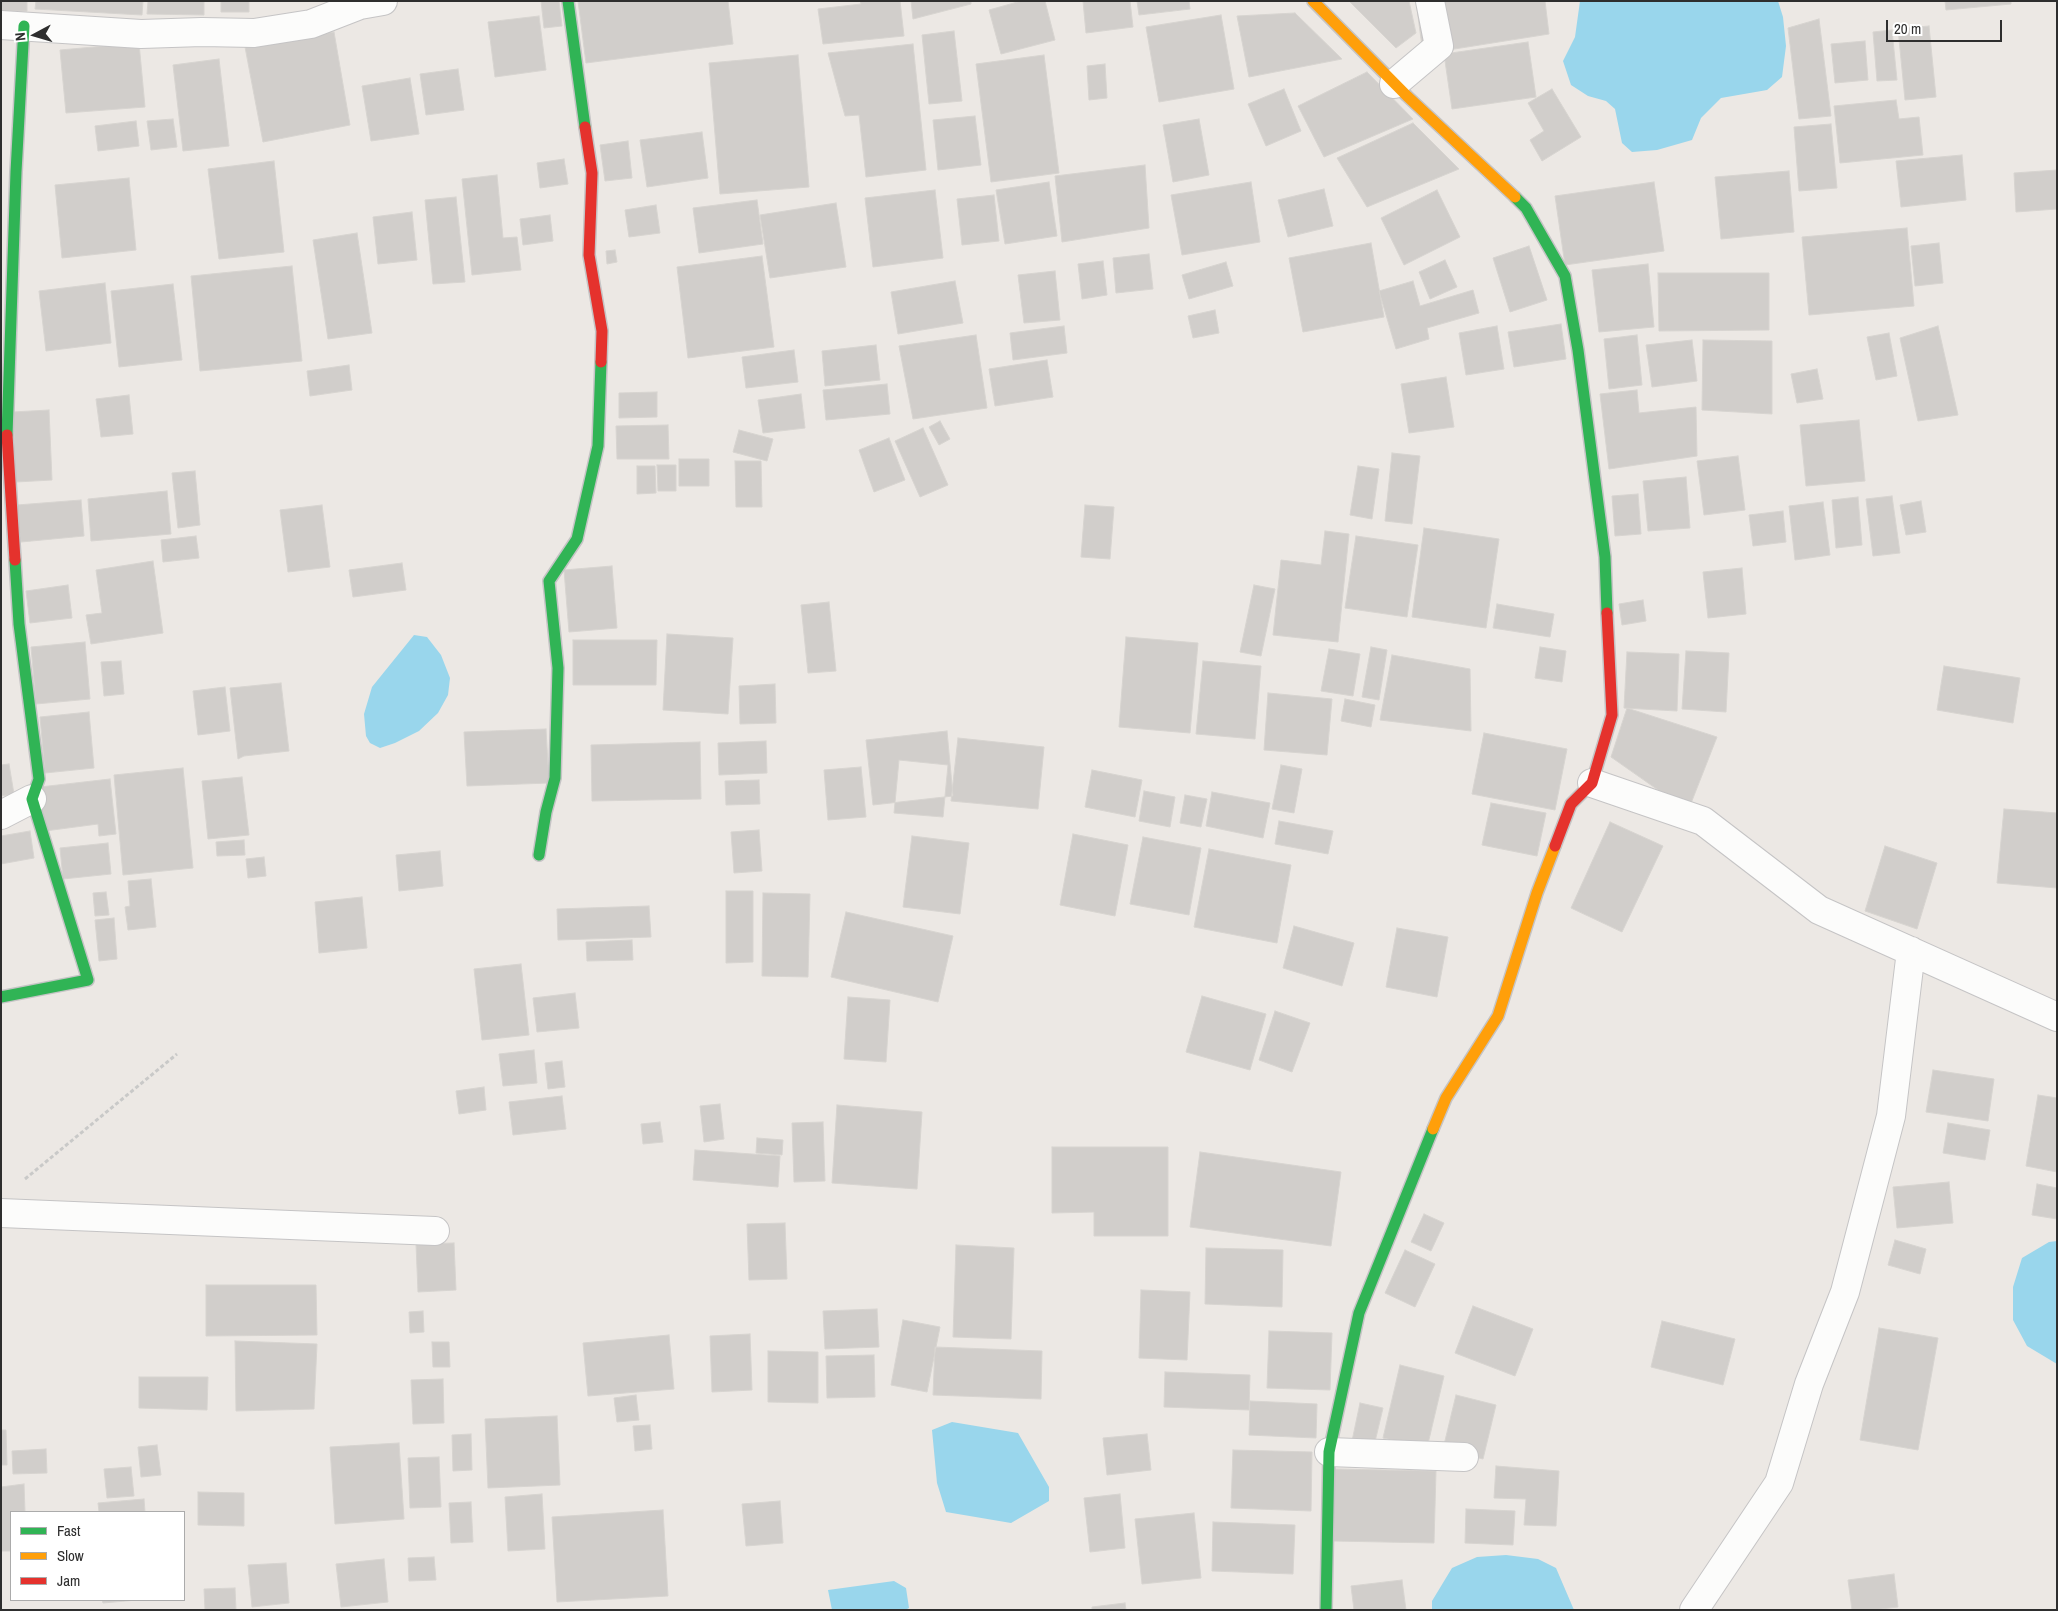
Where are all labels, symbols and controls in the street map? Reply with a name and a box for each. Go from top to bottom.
north arrow [10,10,60,60]
scale bar [1888,10,2004,42]
text: 20 m [1894,18,1921,39]
text: N [11,32,29,42]
legend [10,1511,185,1601]
text: Fast [57,1520,80,1541]
text: Slow [57,1545,84,1566]
text: Jam [57,1570,80,1591]

